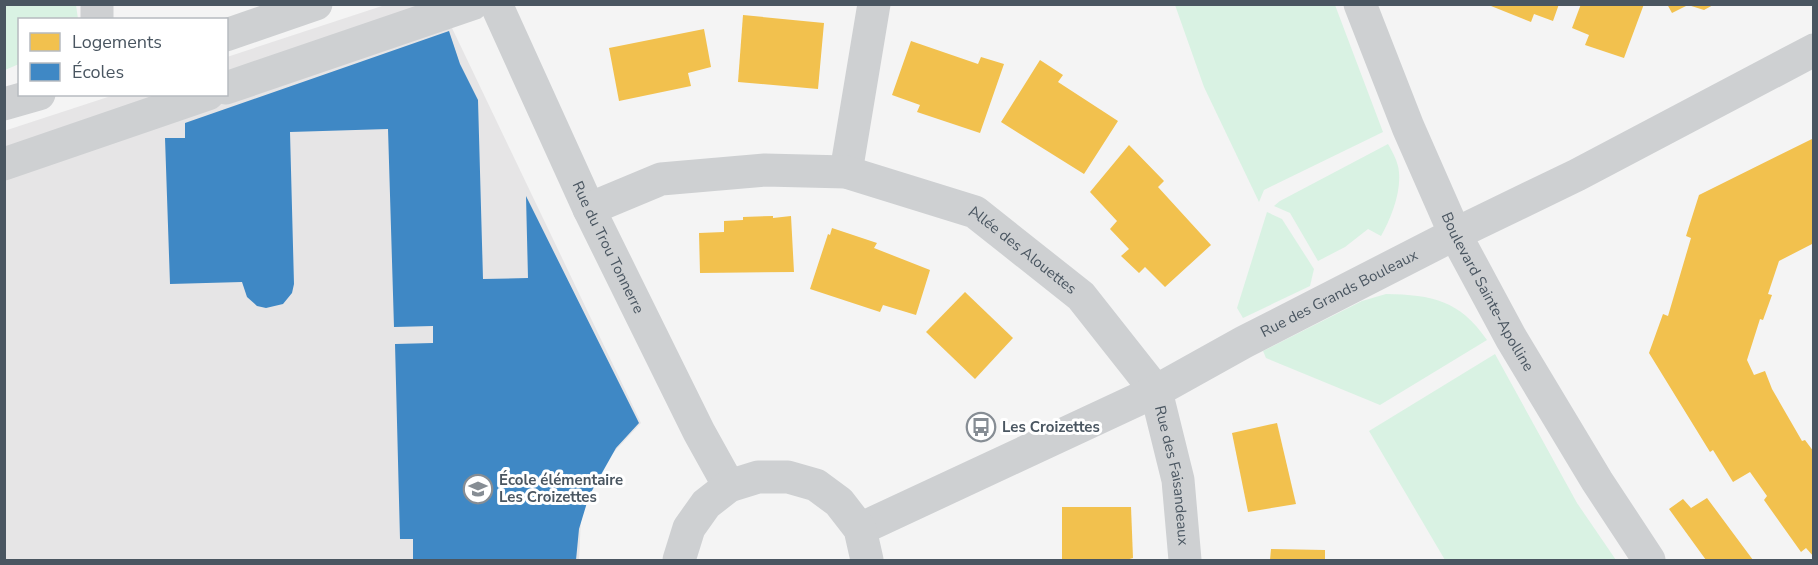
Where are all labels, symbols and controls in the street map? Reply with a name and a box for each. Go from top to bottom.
legend [18,18,228,96]
text: Logements [72,30,162,54]
text: Écoles [72,60,124,84]
street label: Rue du Trou Tonnerre [568,178,649,317]
street label: Allée des Alouettes [966,201,1081,299]
street label: Boulevard Sainte-Apolline [1437,209,1539,375]
street label: Rue des Grands Bouleaux [1257,245,1421,342]
street label: Rue des Faisandeaux [1150,403,1194,546]
bus stop icon: Les Croizettes [965,411,997,443]
place label: Les Croizettes [1002,417,1100,437]
place label: École élémentaire Les Croizettes [499,470,623,507]
school or university icon: École élémentaire Les Croizettes [462,473,494,505]

